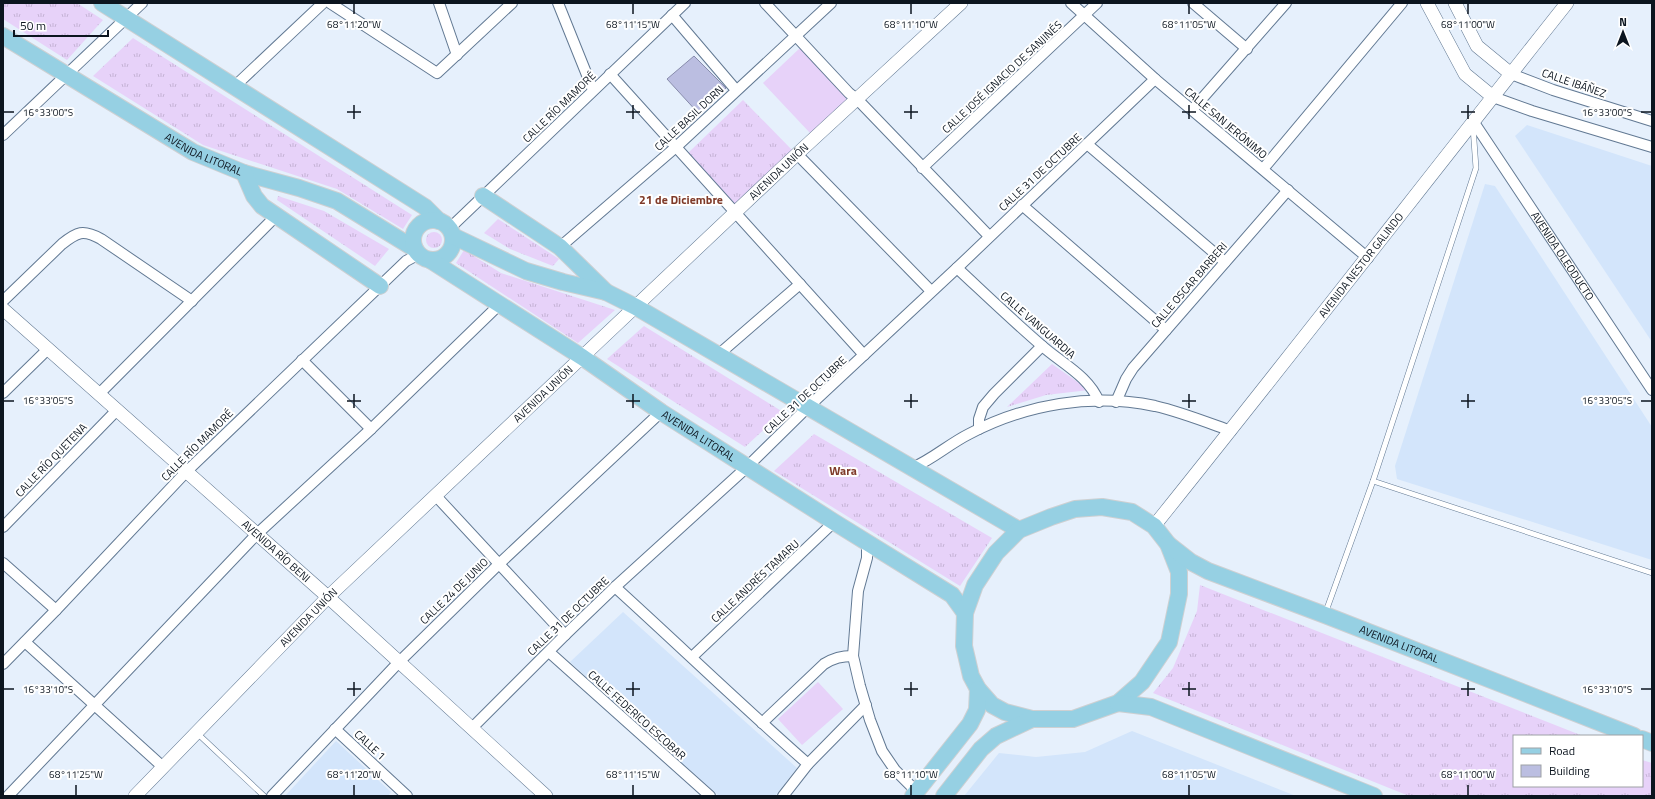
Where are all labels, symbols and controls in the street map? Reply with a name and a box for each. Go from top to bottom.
scale bar [14,12,108,38]
north arrow [1603,12,1643,52]
text: N [1619,14,1627,30]
text: 50 m [20,16,46,35]
text: 68°11'20"W [327,17,381,32]
text: 68°11'15"W [606,17,660,32]
text: 68°11'10"W [884,17,938,32]
street label: CALLE JOSÉ IGNACIO DE SANJINÉS [938,17,1066,137]
text: 68°11'05"W [1162,17,1216,32]
text: 68°11'00"W [1441,17,1495,32]
street label: CALLE IBÁÑEZ [1540,65,1608,101]
street label: CALLE RÍO MAMORÉ [519,68,599,146]
street label: CALLE BASIL DORN [651,82,727,154]
street label: CALLE SAN JERÓNIMO [1181,84,1271,162]
text: 16°33'00"S [23,105,73,120]
text: 16°33'00"S [1582,105,1632,120]
street label: AVENIDA LITORAL [162,129,245,180]
street label: CALLE 31 DE OCTUBRE [995,129,1085,215]
street label: AVENIDA UNIÓN [745,139,812,204]
district label: 21 de Diciembre [639,190,723,209]
street label: AVENIDA OLEODUCTO [1527,208,1598,303]
street label: AVENIDA NESTOR GALINDO [1314,209,1407,321]
street label: CALLE OSCAR BARBERI [1147,239,1231,331]
street label: CALLE VANGUARDIA [997,288,1079,363]
street label: CALLE 31 DE OCTUBRE [760,352,850,438]
street label: AVENIDA UNIÓN [510,362,576,426]
text: 16°33'05"S [23,393,73,408]
text: 16°33'05"S [1582,393,1632,408]
street label: CALLE RÍO MAMORÉ [157,405,237,485]
street label: AVENIDA LITORAL [659,406,739,466]
street label: CALLE RÍO QUETENA [12,419,91,500]
district label: Wara [829,461,857,480]
street label: AVENIDA RÍO BENI [238,516,314,586]
street label: CALLE ANDRÉS TAMARU [707,536,803,626]
street label: CALLE 24 DE JUNIO [416,554,492,628]
street label: CALLE 31 DE OCTUBRE [524,573,612,659]
street label: AVENIDA UNIÓN [276,584,341,650]
street label: AVENIDA LITORAL [1357,621,1442,667]
street label: CALLE FEDERICO ESCOBAR [585,667,690,764]
text: 16°33'10"S [23,682,73,697]
text: 16°33'10"S [1582,682,1632,697]
street label: CALLE 1 [351,726,389,764]
legend [1513,735,1643,787]
text: Road [1549,741,1575,760]
text: Building [1549,761,1590,780]
text: 68°11'25"W [49,767,103,782]
text: 68°11'20"W [327,767,381,782]
text: 68°11'15"W [606,767,660,782]
text: 68°11'10"W [884,767,938,782]
text: 68°11'05"W [1162,767,1216,782]
text: 68°11'00"W [1441,767,1495,782]

